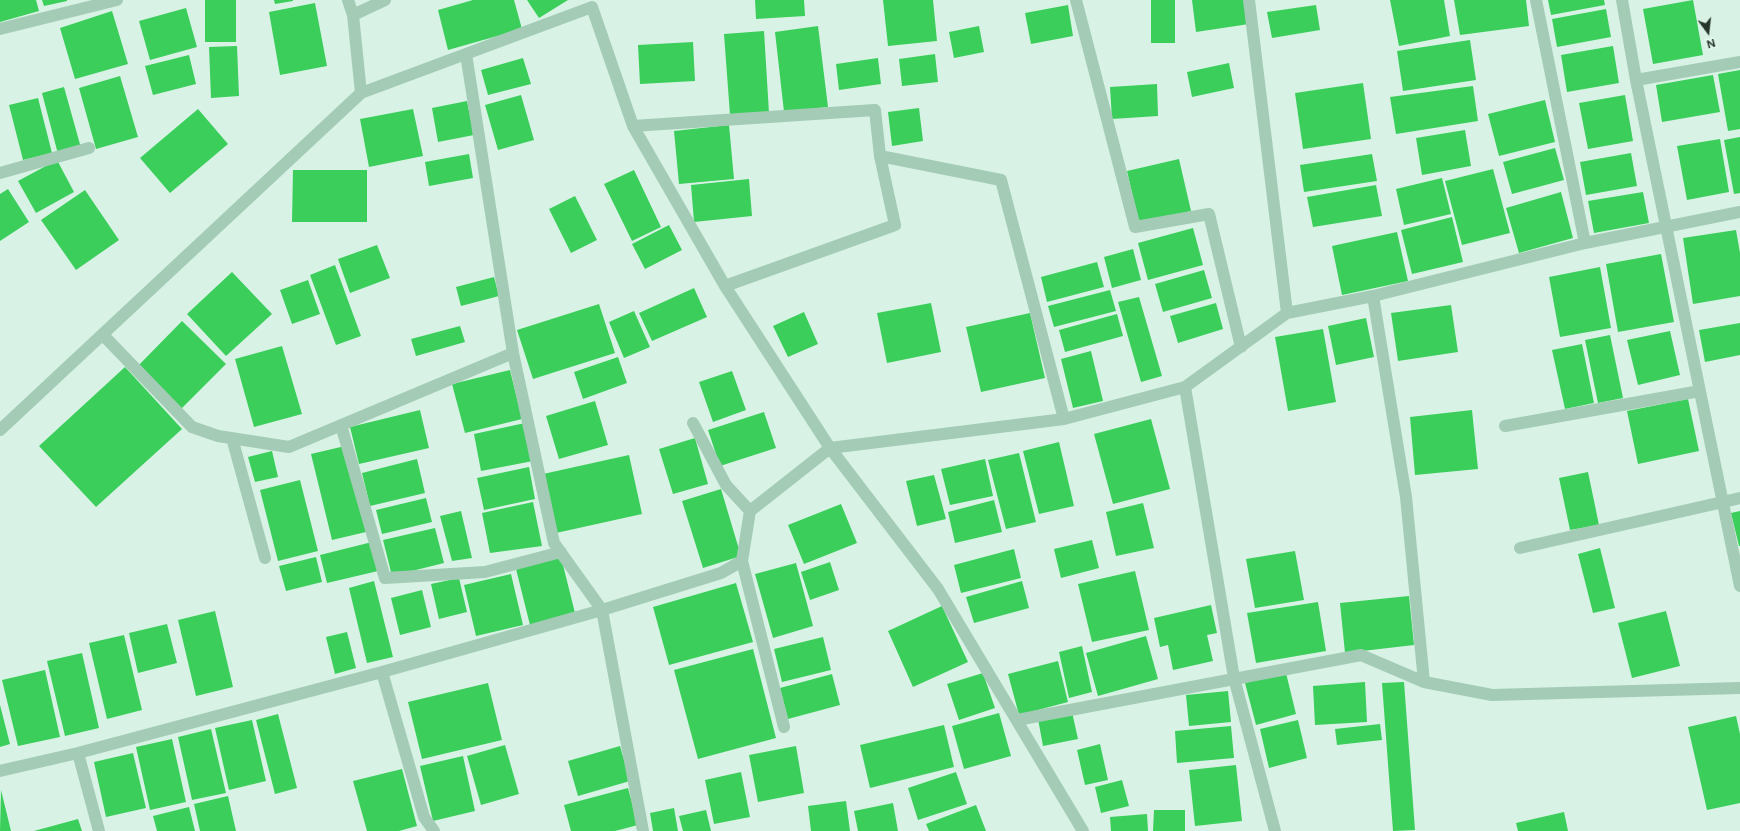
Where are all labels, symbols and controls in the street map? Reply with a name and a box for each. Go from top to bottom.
north arrow [1688,12,1728,52]
text: N [1705,37,1717,50]

